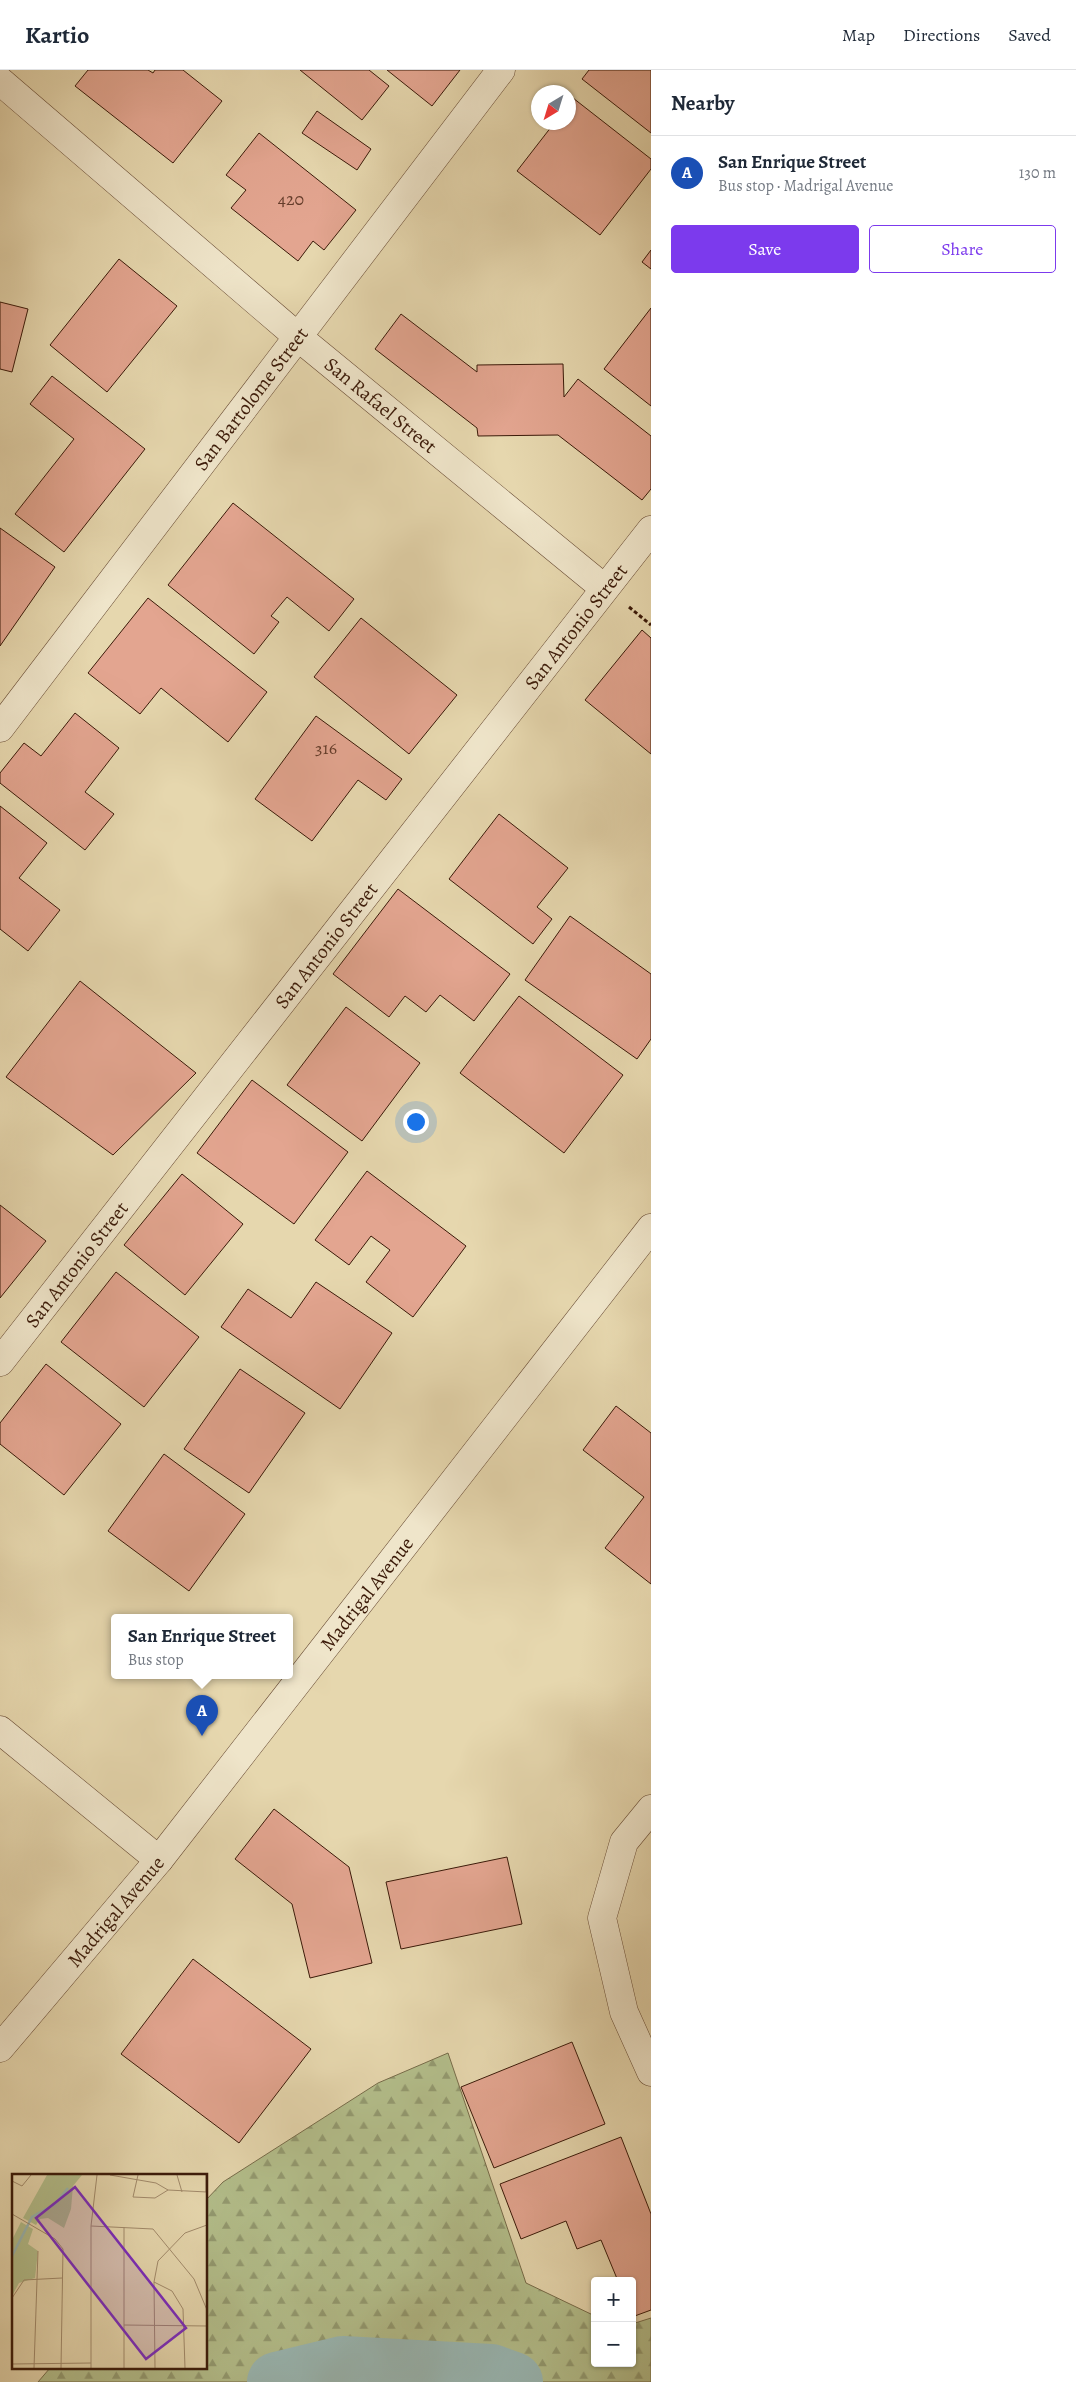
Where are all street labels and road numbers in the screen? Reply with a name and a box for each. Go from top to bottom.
street label: San Bartolome Street [187,321,314,476]
street label: San Rafael Street [319,351,443,460]
street label: San Antonio Street [518,558,634,695]
street label: San Antonio Street [268,876,384,1014]
street label: San Antonio Street [19,1195,134,1333]
street label: Madrigal Avenue [314,1531,419,1656]
street label: Madrigal Avenue [61,1850,170,1973]

